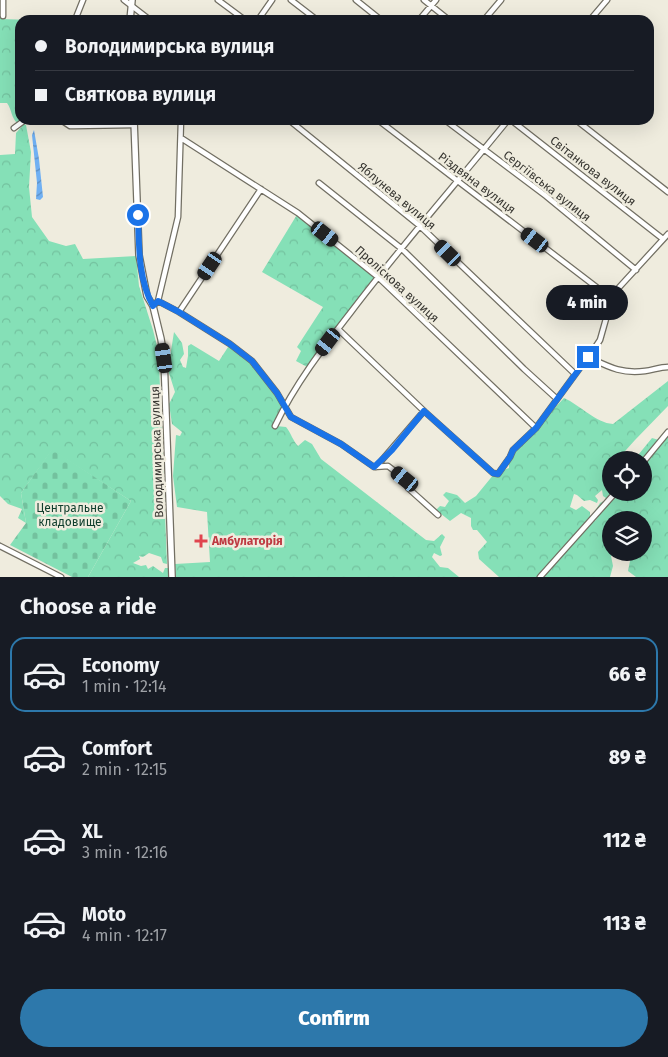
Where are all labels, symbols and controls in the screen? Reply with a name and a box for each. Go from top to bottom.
text: Володимирська вулиця [65,35,274,58]
text: Святкова вулиця [65,83,216,106]
street label: Світанкова вулиця [547,133,639,209]
street label: Сергіївська вулиця [501,148,593,224]
street label: Різдвяна вулиця [436,149,518,217]
street label: Яблунева вулиця [355,159,439,233]
route start [127,204,149,226]
car [308,219,341,249]
car [518,225,551,255]
car [431,237,464,269]
street label: Проліскова вулиця [352,243,442,325]
car [195,249,224,283]
callout: 4 min [547,284,629,320]
text: 4 min [567,293,607,312]
car [312,326,343,358]
car [154,342,173,374]
route end [577,346,599,368]
street label: Володимирська вулиця [148,386,166,518]
map controls [602,451,652,561]
button: locate [602,451,652,501]
car [388,464,421,494]
park label: Центральне кладовище [36,501,104,529]
button: layers [602,511,652,561]
marker: Амбулаторія [194,534,208,548]
place label: Амбулаторія [211,534,283,548]
text: Choose a ride [20,593,156,620]
icon: car [22,652,67,697]
text: Economy [82,654,159,677]
text: 66 ₴ [609,663,646,686]
text: 1 min · 12:14 [82,677,167,696]
icon: car [22,735,67,780]
text: Comfort [82,737,152,760]
text: 89 ₴ [609,746,646,769]
text: 2 min · 12:15 [82,760,167,779]
icon: car [22,818,67,863]
text: XL [82,820,103,843]
text: 112 ₴ [603,829,646,852]
text: 3 min · 12:16 [82,843,168,862]
icon: car [22,901,67,946]
text: Moto [82,903,126,926]
text: 113 ₴ [603,912,646,935]
text: 4 min · 12:17 [82,926,167,945]
button: Confirm [20,989,648,1047]

